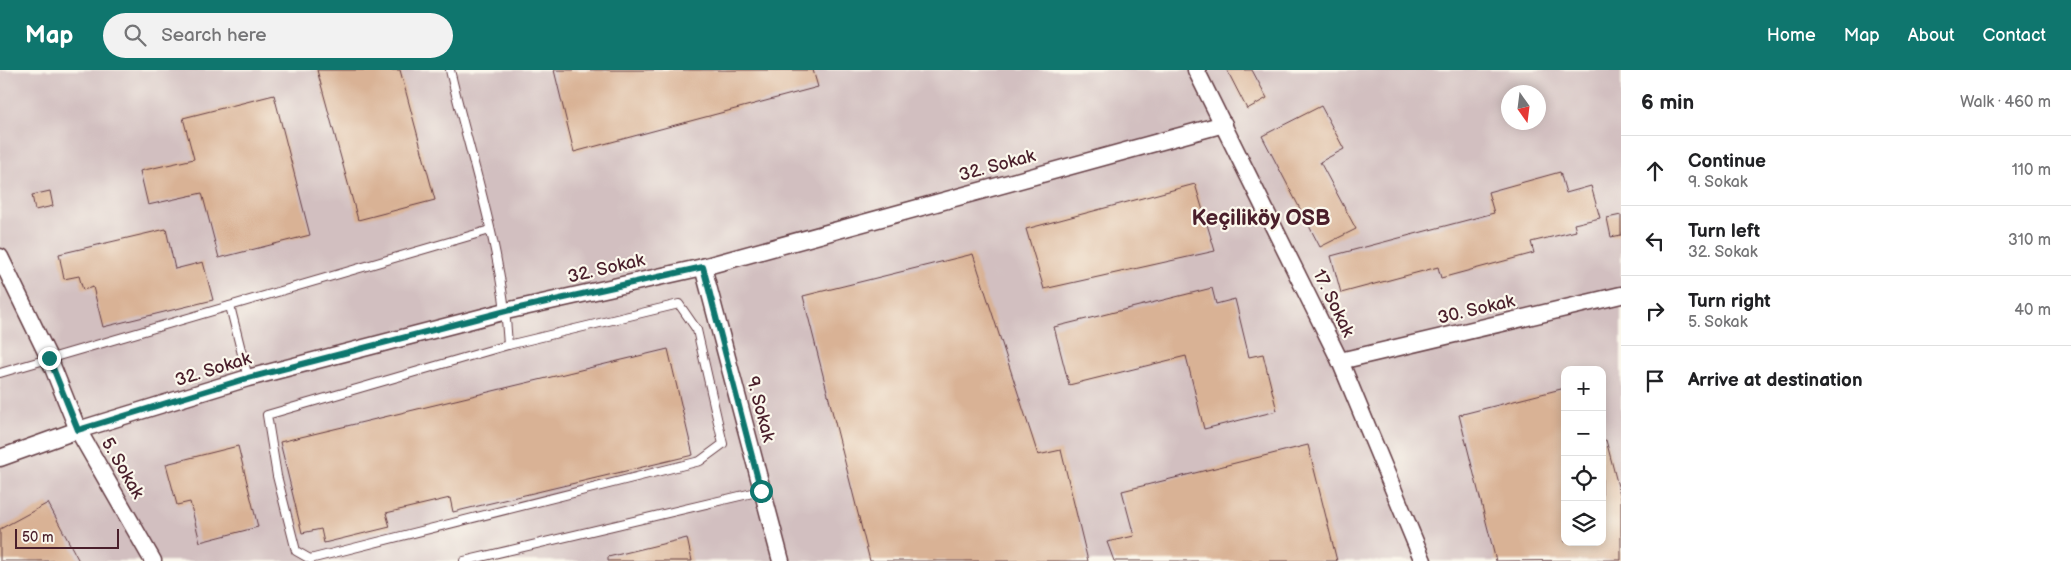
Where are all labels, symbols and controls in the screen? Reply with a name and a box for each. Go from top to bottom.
search box [103,13,453,58]
text: Map [25,21,73,50]
icon: search [121,21,149,49]
text: Search here [161,24,267,47]
text: Home [1767,25,1816,46]
text: Map [1844,25,1880,46]
text: About [1908,25,1955,46]
text: Contact [1983,25,2046,46]
north arrow [1501,85,1546,130]
text: 6 min [1641,90,1694,115]
text: Walk · 460 m [1960,93,2051,112]
street label: 32. Sokak [957,145,1038,186]
text: Continue [1688,150,1766,173]
icon: ahead [1641,157,1669,185]
text: 110 m [2012,161,2051,180]
text: 9. Sokak [1688,173,1748,192]
district label: Keçiliköy OSB [1192,205,1330,232]
text: Turn left [1688,220,1760,243]
icon: left [1641,227,1669,255]
text: 310 m [2008,231,2051,250]
text: 32. Sokak [1688,243,1758,262]
street label: 32. Sokak [566,249,647,288]
street label: 17. Sokak [1308,266,1359,341]
street label: 30. Sokak [1436,290,1517,329]
text: Turn right [1688,290,1771,313]
icon: right [1641,297,1669,325]
text: 40 m [2014,301,2051,320]
text: 5. Sokak [1688,313,1748,332]
route end [38,347,61,370]
street label: 32. Sokak [173,348,254,391]
map controls [1561,366,1606,546]
button: + [1561,366,1606,411]
icon: arrive [1641,367,1669,395]
text: Arrive at destination [1688,369,1863,392]
street label: 9. Sokak [742,374,779,444]
button: − [1561,411,1606,456]
street label: 5. Sokak [97,434,148,503]
button: locate [1561,456,1606,501]
route start [750,480,773,503]
button: layers [1561,501,1606,546]
scale bar [15,526,119,549]
text: 50 m [22,529,54,546]

